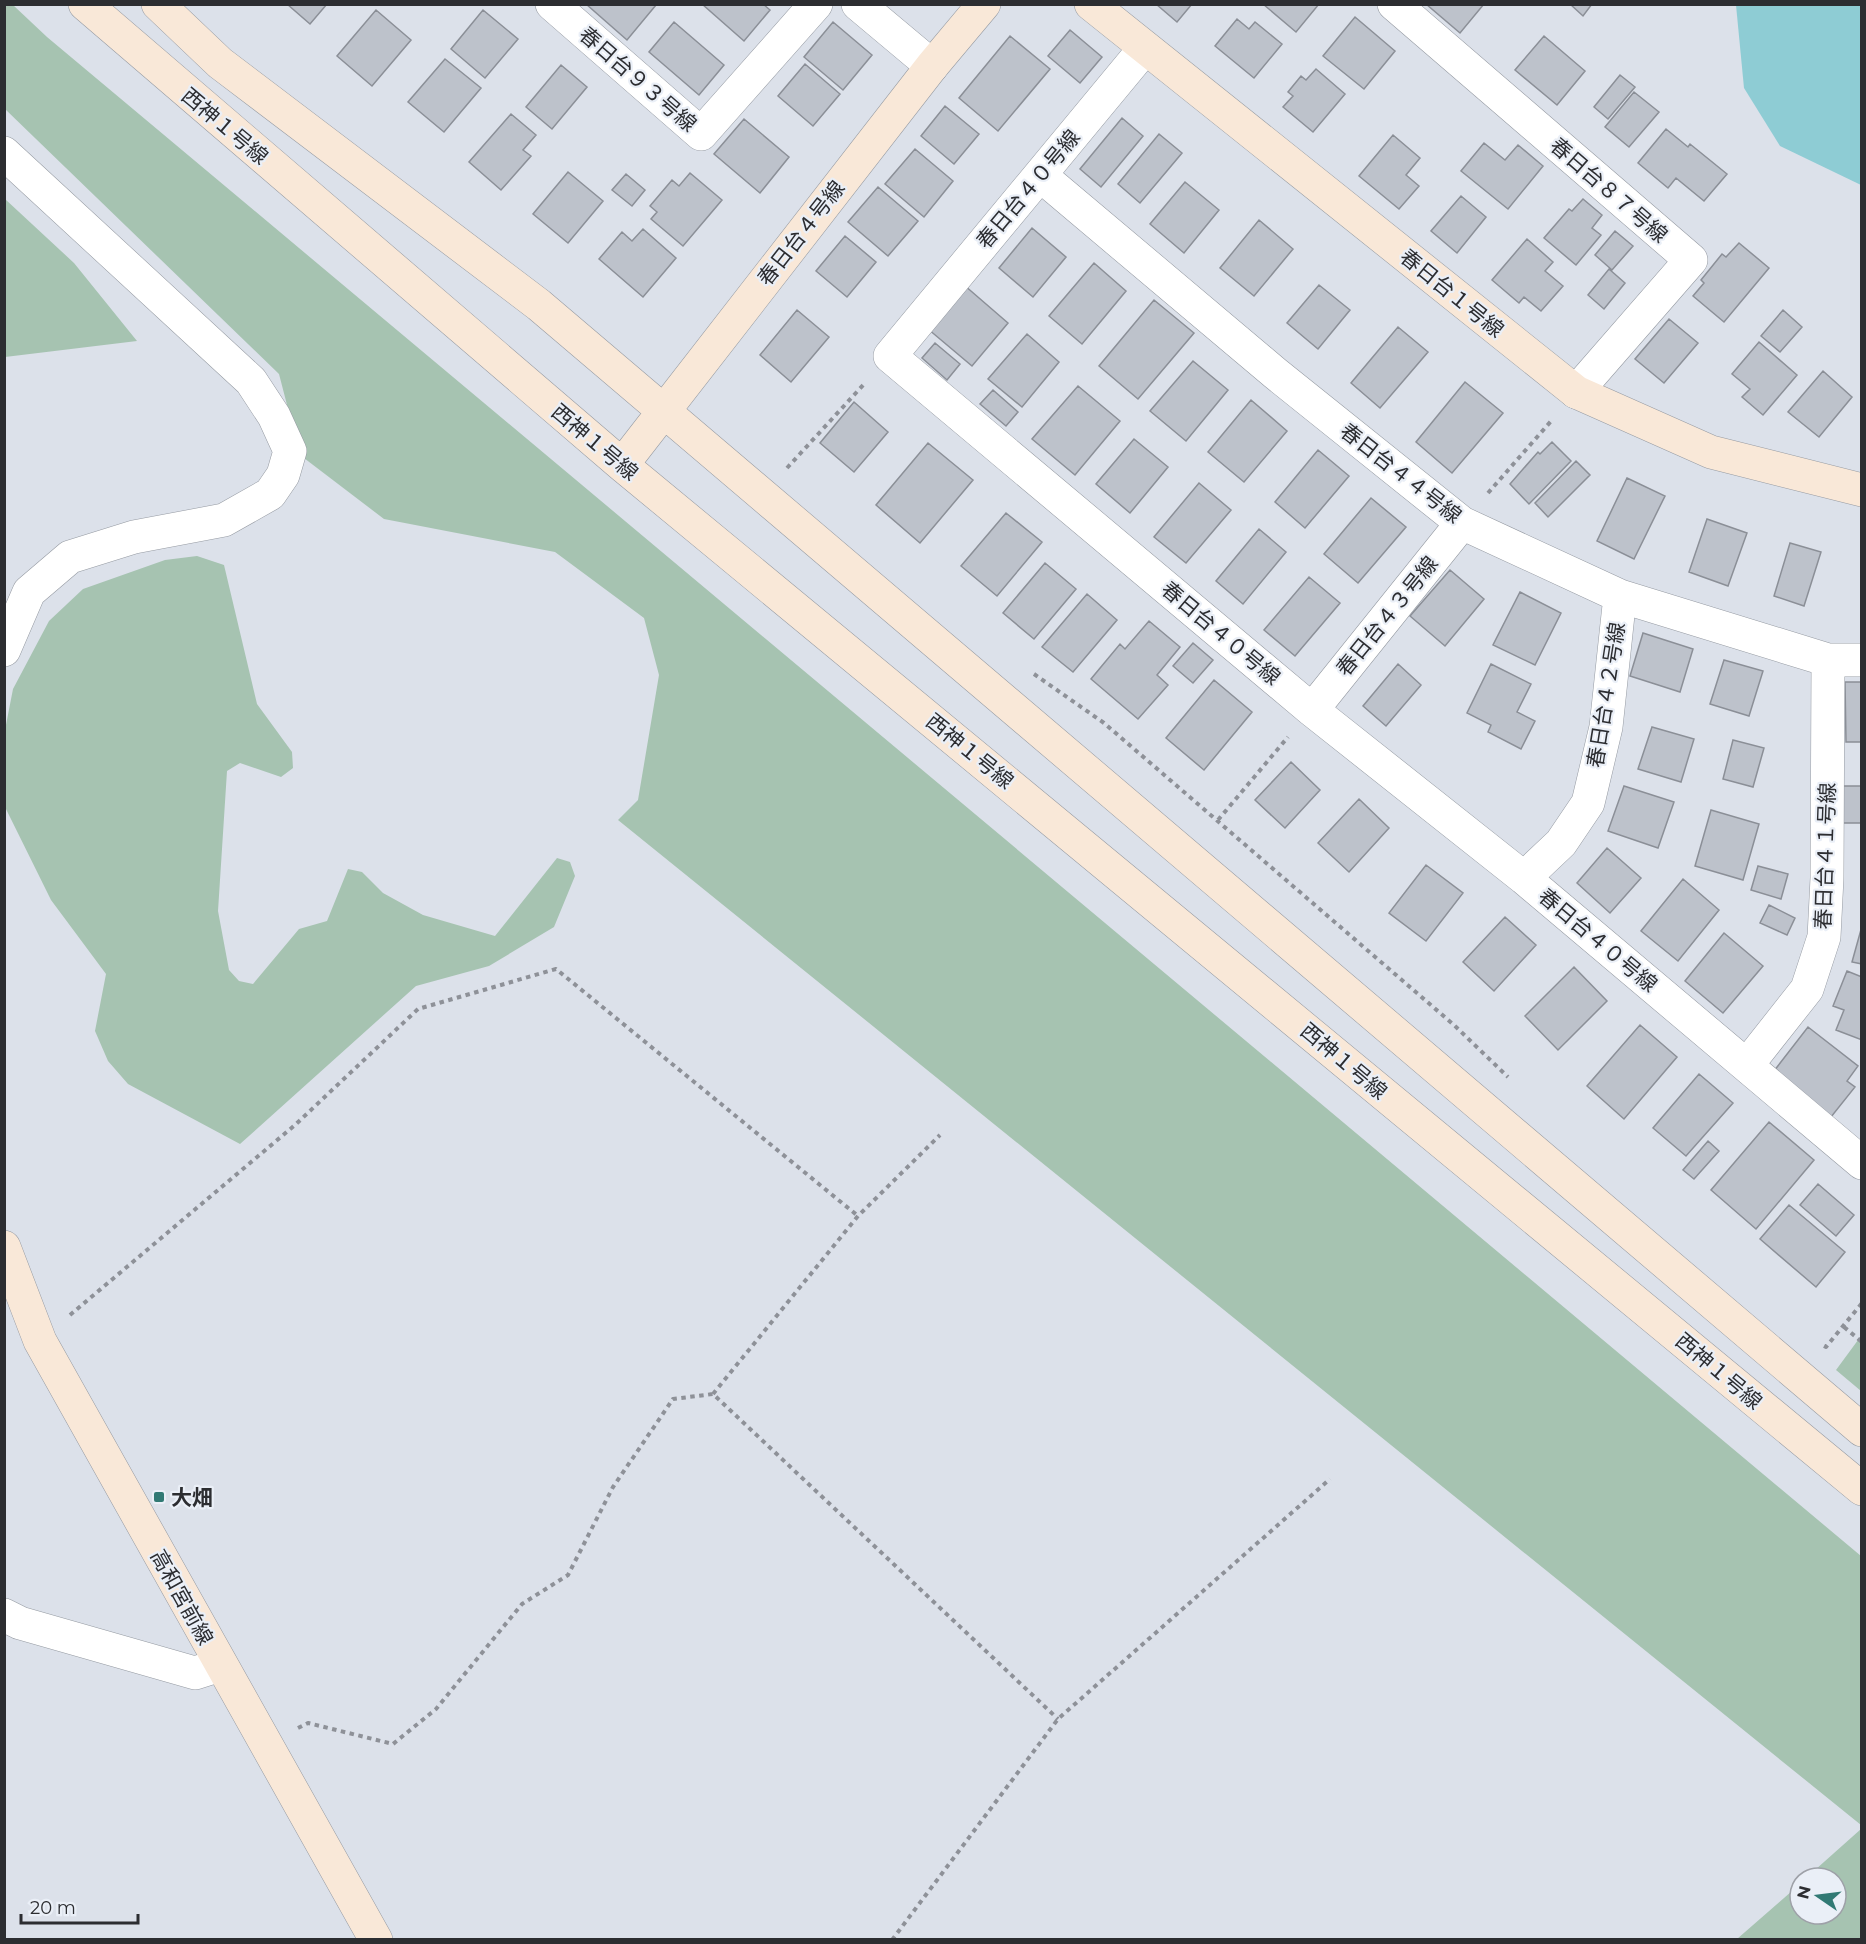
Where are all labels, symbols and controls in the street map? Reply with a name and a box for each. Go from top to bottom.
street label: 春日台９３号線 [574,21,702,137]
street label: 西神１号線 [177,83,273,169]
street label: 春日台４０号線 [971,125,1085,253]
street label: 春日台８７号線 [1545,132,1673,248]
street label: 春日台４号線 [752,176,850,290]
street label: 春日台１号線 [1395,244,1509,342]
street label: 西神１号線 [547,399,643,485]
street label: 春日台４４号線 [1335,418,1467,528]
street label: 春日台４３号線 [1331,551,1443,681]
street label: 春日台４０号線 [1157,576,1285,690]
street label: 春日台４２号線 [1582,620,1630,770]
street label: 西神１号線 [921,708,1019,794]
street label: 春日台４１号線 [1810,782,1840,930]
street label: 春日台４０号線 [1534,883,1662,997]
street label: 西神１号線 [1296,1018,1392,1104]
street label: 西神１号線 [1671,1328,1767,1414]
place label: 大畑 [171,1485,213,1510]
marker: 大畑 [152,1490,166,1504]
street label: 高和宮前線 [146,1545,218,1649]
north arrow [1788,1866,1848,1926]
text: N [1793,1884,1815,1901]
scale bar [21,1887,138,1925]
text: 20 m [30,1897,76,1919]

